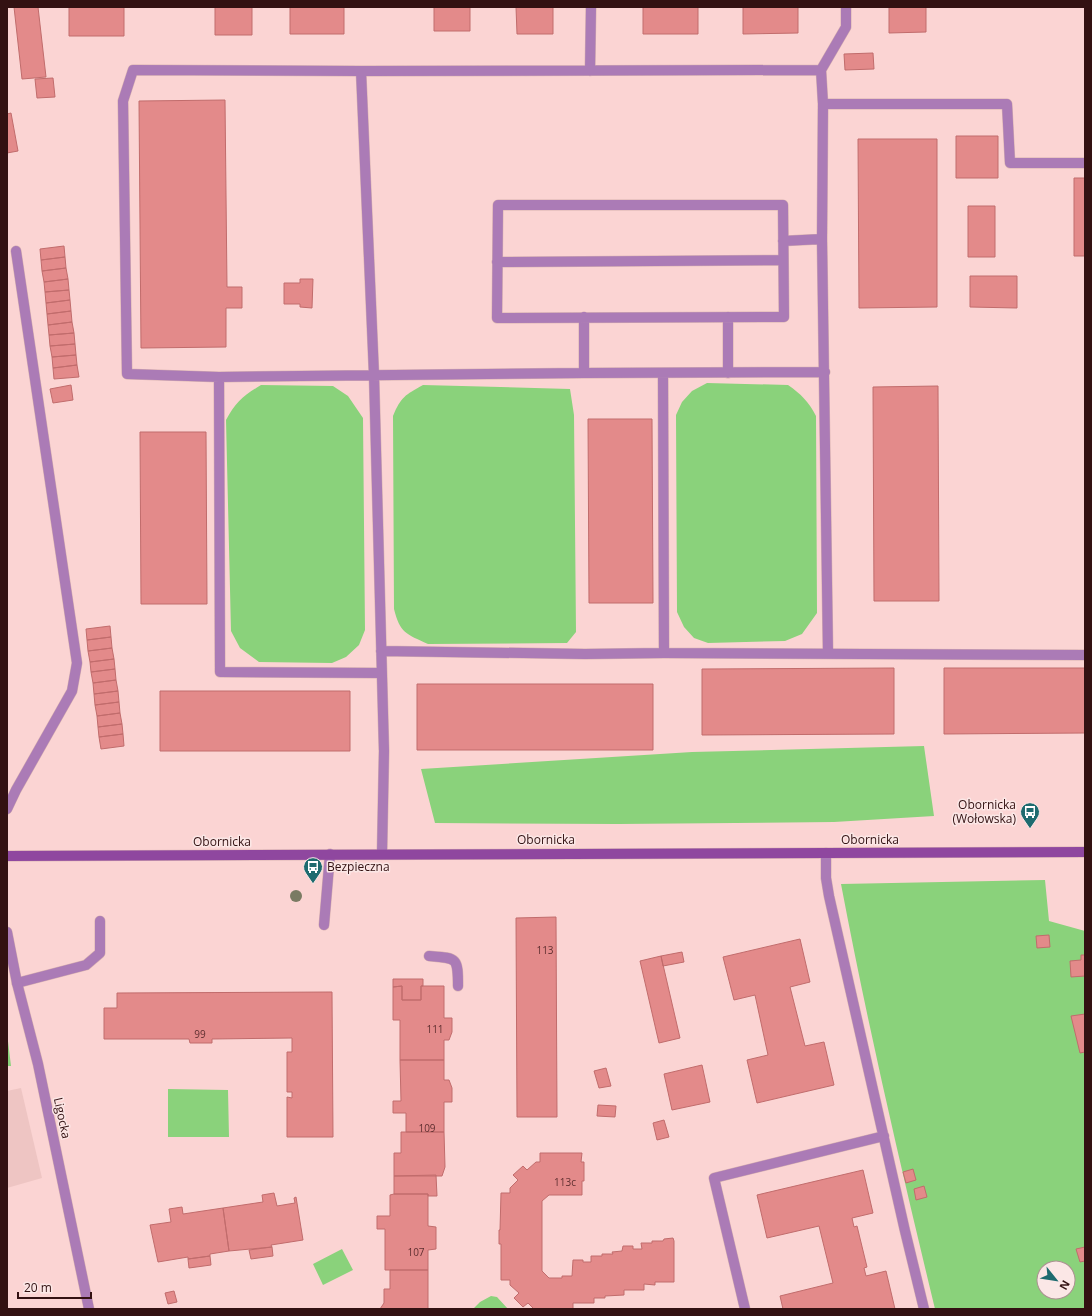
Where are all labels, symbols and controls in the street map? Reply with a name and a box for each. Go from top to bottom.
place label: Obornicka (Wołowska) [952,796,1016,827]
bus stop icon: Obornicka (Wołowska) [1019,801,1041,829]
street label: Obornicka [517,831,575,848]
street label: Obornicka [841,831,899,848]
street label: Obornicka [193,833,251,850]
bus stop icon: Bezpieczna [302,856,324,884]
place label: Bezpieczna [327,858,390,875]
house number: 113 [536,943,554,957]
house number: 111 [426,1022,444,1036]
house number: 99 [194,1027,206,1041]
street label: Ligocka [50,1096,75,1140]
house number: 109 [418,1121,436,1135]
house number: 113c [554,1175,576,1189]
house number: 107 [407,1245,425,1259]
north arrow [1036,1260,1076,1300]
scale bar [18,1274,91,1300]
text: N [1056,1278,1074,1293]
text: 20 m [24,1279,52,1296]

